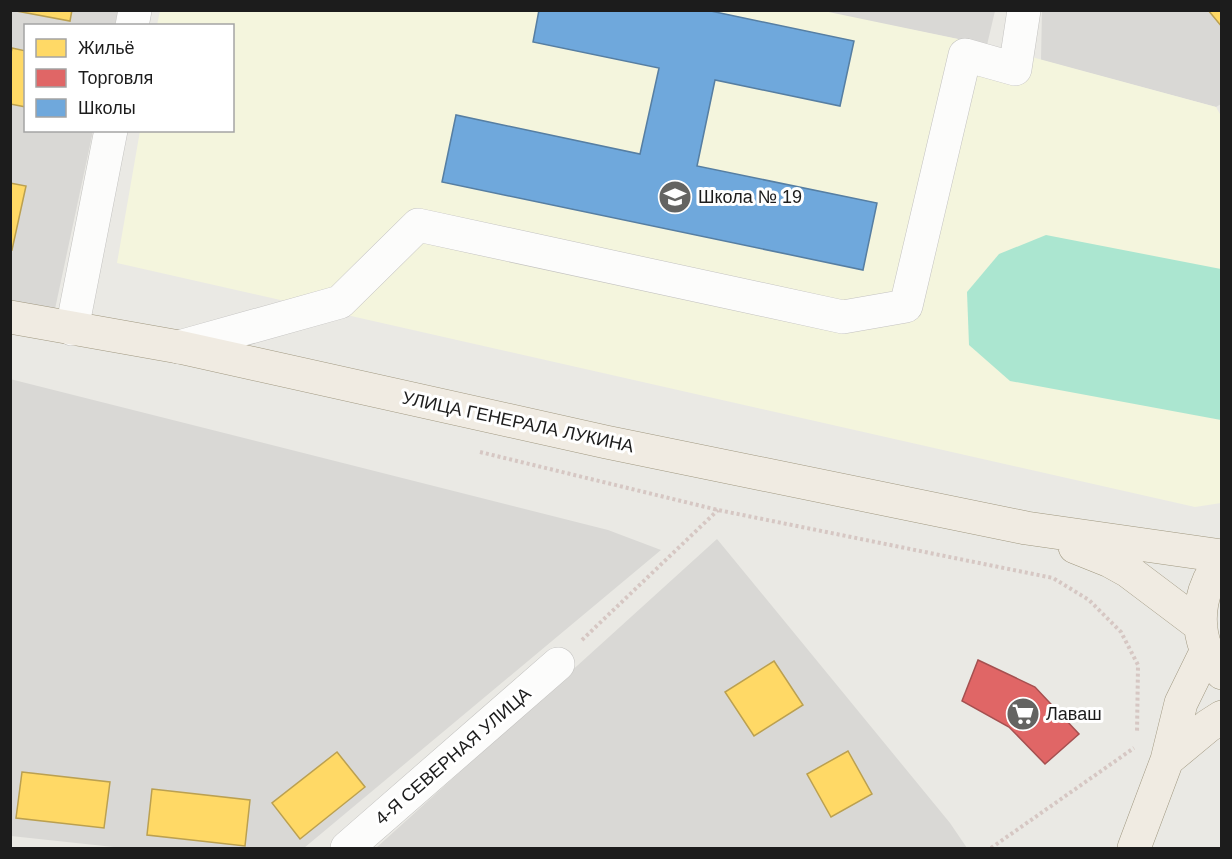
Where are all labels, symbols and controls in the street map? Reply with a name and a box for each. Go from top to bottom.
legend [24,24,234,132]
text: Жильё [78,38,135,58]
text: Торговля [78,68,153,88]
text: Школы [78,98,136,118]
school or university icon: Школа № 19 [657,179,693,215]
place label: Школа № 19 [698,187,802,207]
street label: УЛИЦА ГЕНЕРАЛА ЛУКИНА [400,388,636,456]
street label: 4-Я СЕВЕРНАЯ УЛИЦА [371,683,535,829]
supermarket icon: Лаваш [1005,696,1041,732]
place label: Лаваш [1046,704,1102,724]

